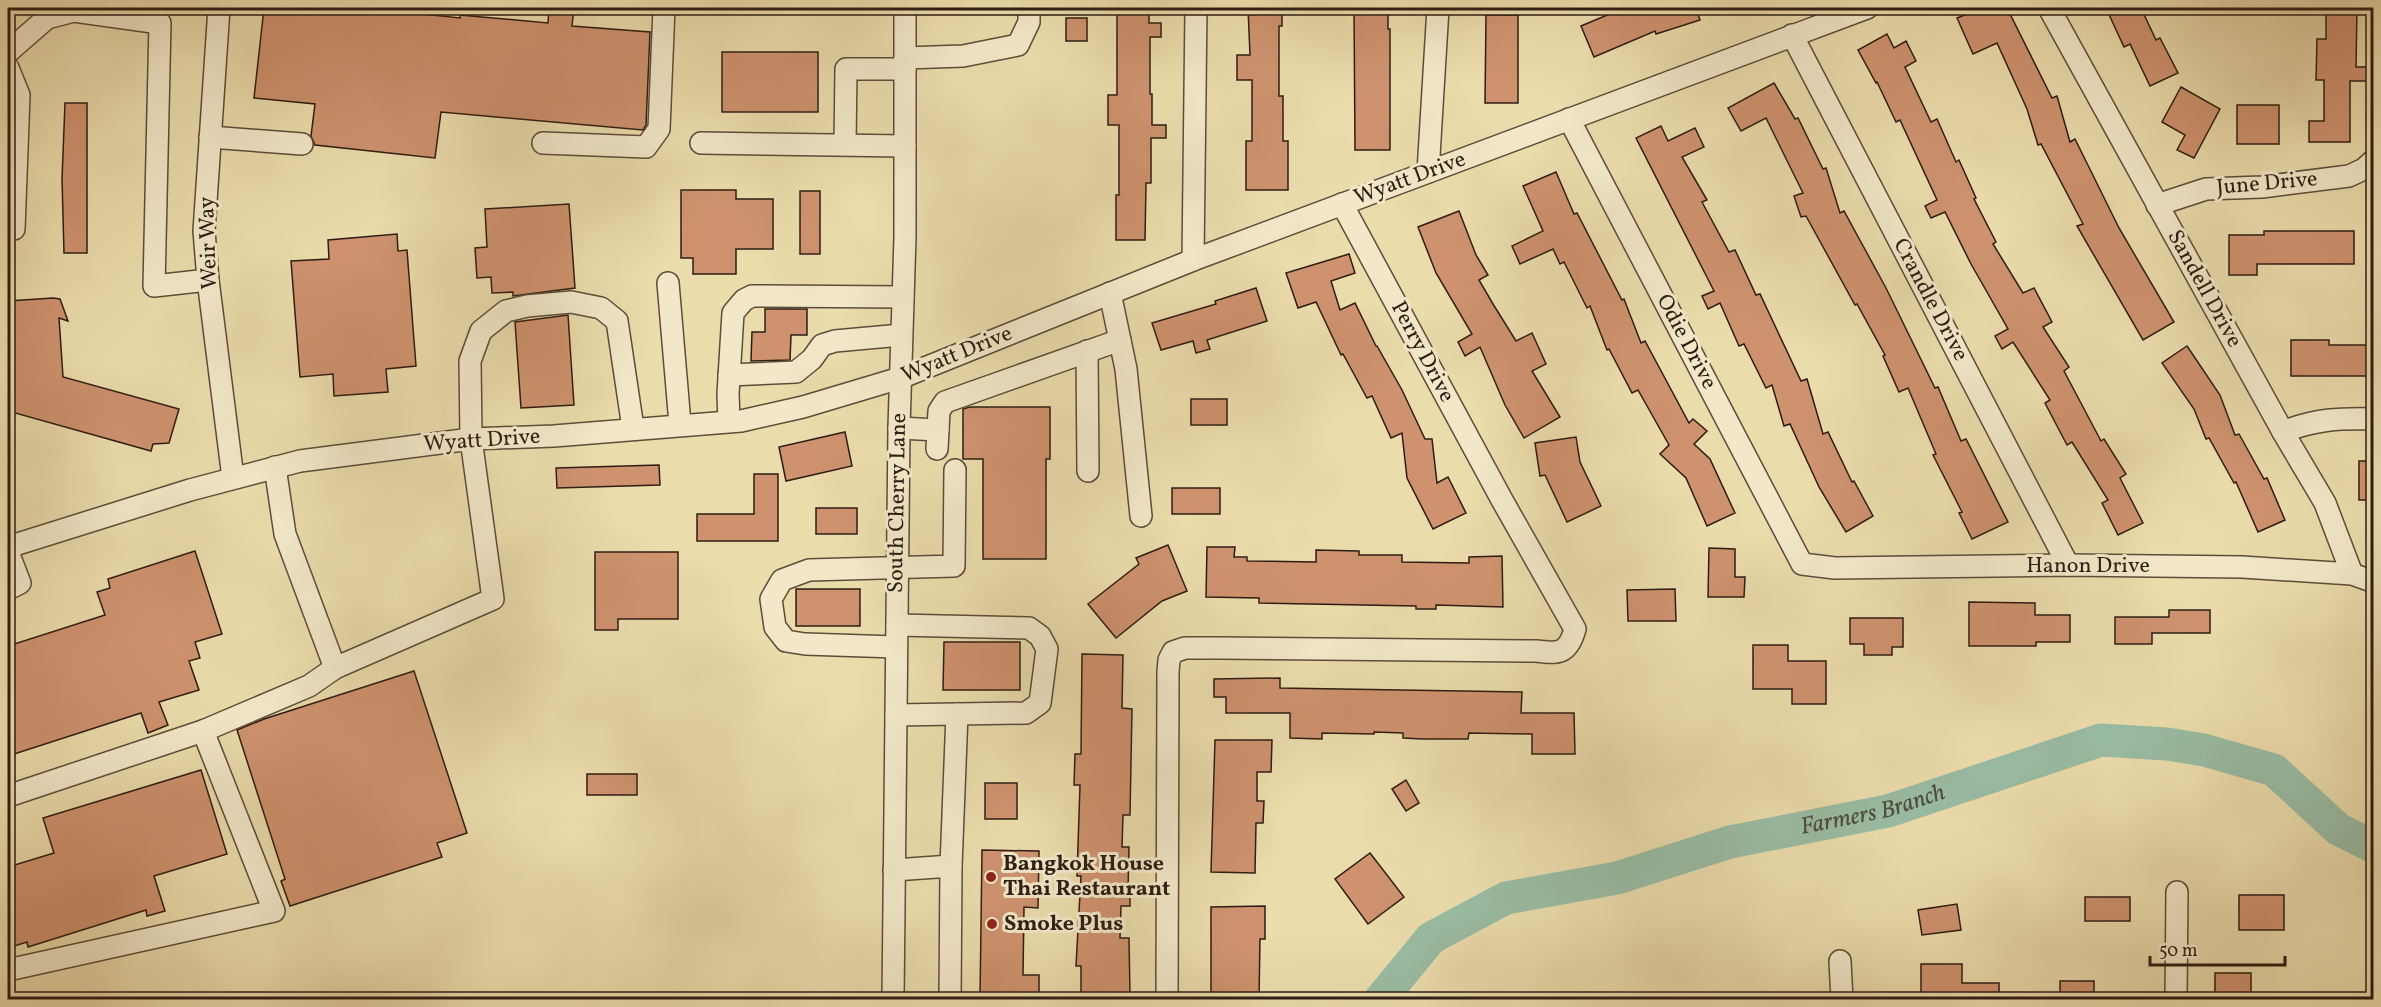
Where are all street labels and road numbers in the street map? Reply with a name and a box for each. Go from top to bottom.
street label: Wyatt Drive [1350,144,1470,214]
street label: June Drive [2215,164,2319,204]
street label: Weir Way [192,196,226,290]
street label: Sandell Drive [2159,224,2249,354]
street label: Crandle Drive [1885,233,1975,367]
street label: Odie Drive [1648,289,1724,395]
street label: Perry Drive [1382,296,1462,408]
street label: Wyatt Drive [897,319,1017,391]
street label: South Cherry Lane [881,413,915,593]
street label: Wyatt Drive [423,421,541,461]
street label: Hanon Drive [2026,551,2150,582]

